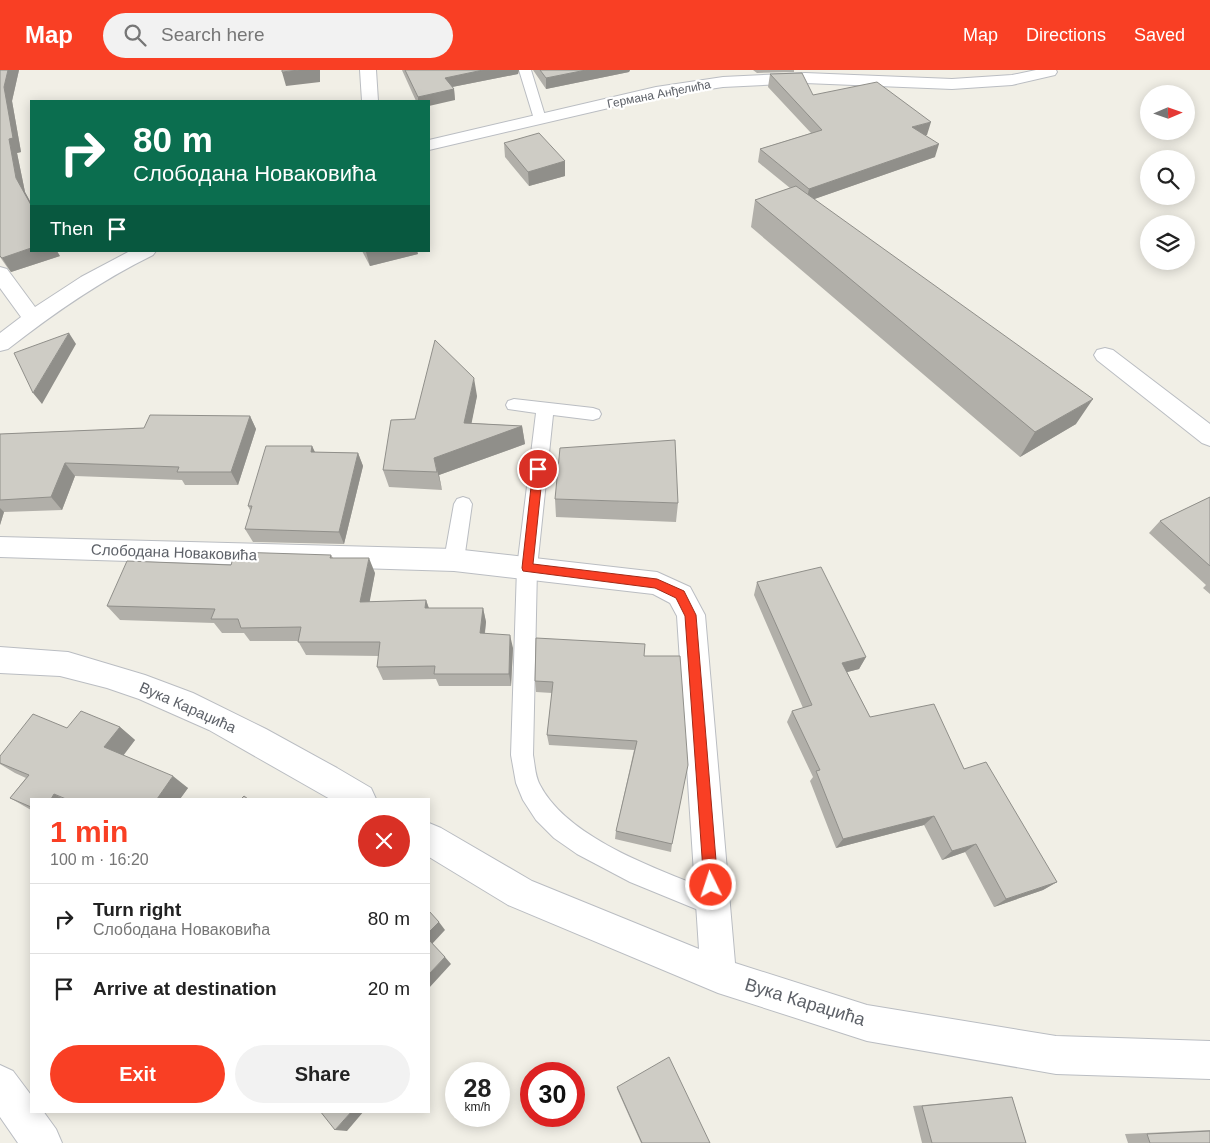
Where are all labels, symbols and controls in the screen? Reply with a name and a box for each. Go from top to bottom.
search box [103,13,453,58]
text: Map [25,21,73,48]
icon: search [121,21,149,49]
text: Search here [161,24,265,45]
text: Map [963,25,998,45]
text: Directions [1026,25,1106,45]
text: Saved [1134,25,1185,45]
street label: Германа Анђелића [606,77,712,111]
north arrow [1140,85,1195,140]
map controls [1140,85,1195,270]
icon: right [50,120,115,185]
text: 80 m [133,120,213,159]
button: search [1140,150,1195,205]
text: Слободана Новаковића [133,161,376,186]
icon: arrive [103,215,131,243]
button: layers [1140,215,1195,270]
text: Then [50,218,93,239]
pin [517,448,559,490]
icon: arrive [524,455,552,483]
street label: Слободана Новаковића [91,541,258,563]
street label: Вука Караџића [137,678,239,736]
text: 1 min [50,815,128,848]
button: close [358,815,410,867]
text: 100 m · 16:20 [50,851,149,868]
position arrow [684,858,736,910]
text: Turn right [93,899,181,920]
icon: right [50,905,78,933]
text: 80 m [368,908,410,929]
text: Слободана Новаковића [93,921,270,938]
street label: Вука Караџића [742,974,868,1030]
icon: arrive [50,975,78,1003]
text: Arrive at destination [93,978,277,999]
text: 20 m [368,978,410,999]
button: Exit [50,1045,225,1103]
button: Share [235,1045,410,1103]
speed limit sign: 30 [520,1062,585,1127]
text: 28 [464,1074,491,1102]
text: km/h [464,1100,491,1114]

